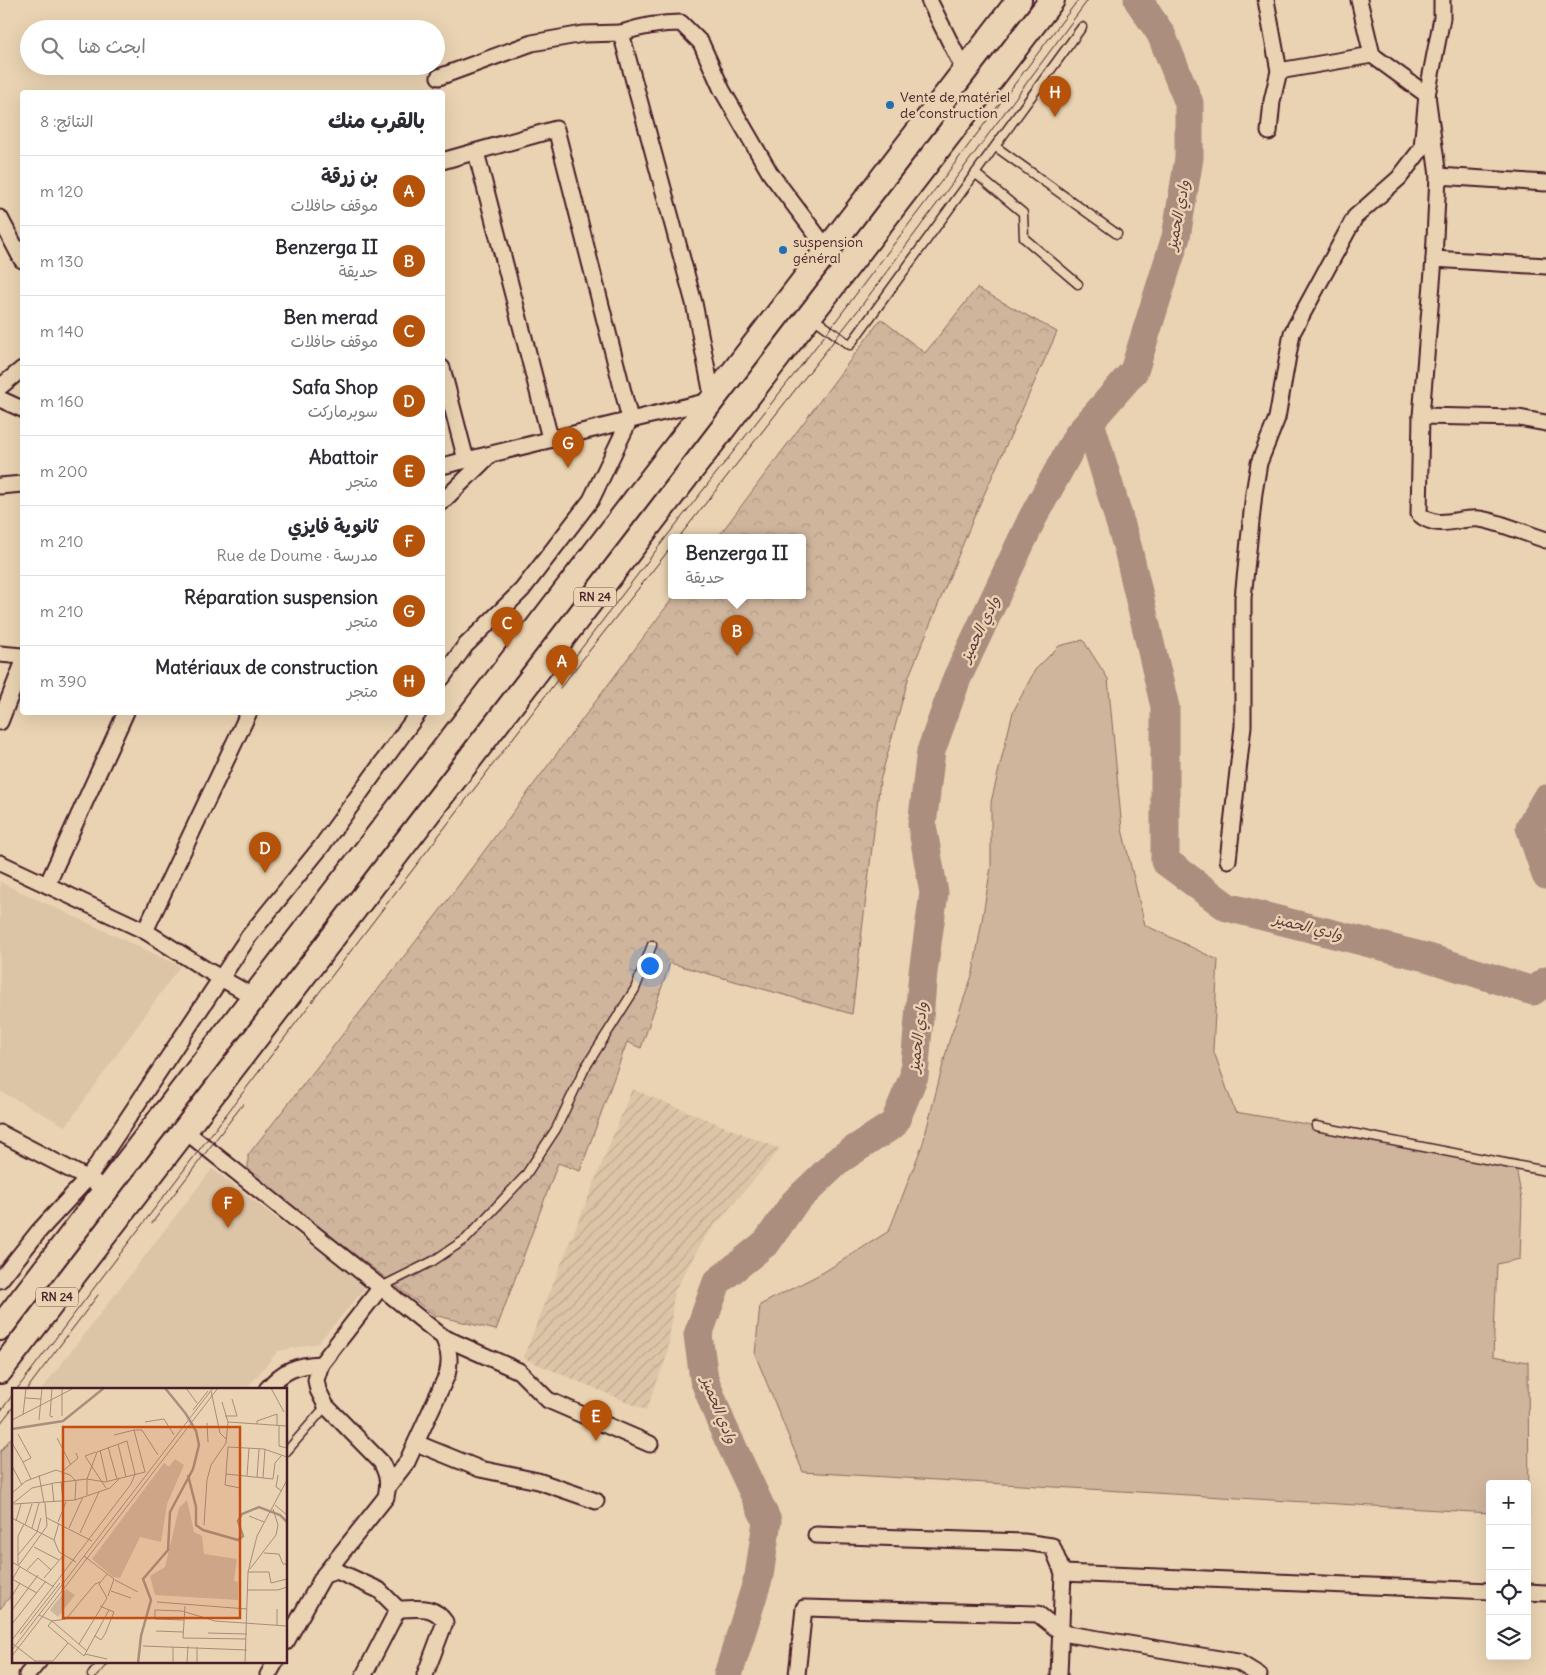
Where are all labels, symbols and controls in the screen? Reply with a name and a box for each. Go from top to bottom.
search box [20,20,445,75]
icon: search [38,34,66,62]
text: ابحث هنا [78,34,146,58]
pin: H [1039,76,1071,117]
place label: Vente de matériel de construction [900,88,1010,122]
marker: Vente de matériel de construction [884,99,896,111]
text: بالقرب منك [328,107,425,134]
text: النتائج: 8 [40,111,94,131]
text: بن زرقة [321,164,378,188]
water label: وادي الحميز [1161,178,1196,254]
text: 120 m [40,181,84,201]
text: A [404,181,414,201]
text: موقف حافلات [290,195,378,215]
place label: suspension général [793,233,863,267]
text: Benzerga II [275,235,378,259]
marker: suspension général [777,244,789,256]
text: 130 m [40,251,84,271]
text: B [404,251,414,271]
text: حديقة [339,261,378,281]
text: Ben merad [283,305,378,329]
text: 140 m [40,321,84,341]
text: C [404,321,414,341]
text: موقف حافلات [290,331,378,351]
text: Safa Shop [292,375,378,399]
text: 160 m [40,391,84,411]
text: D [403,391,415,411]
text: سوبرماركت [308,401,378,421]
pin: G [552,427,584,468]
text: Abattoir [309,445,378,469]
text: 200 m [40,461,88,481]
text: E [404,461,414,481]
text: متجر [347,471,378,491]
text: ثانوية فايزي [288,514,378,538]
text: 210 m [40,531,84,551]
text: F [404,531,414,551]
popup [668,534,806,599]
text: Benzerga II [686,541,788,565]
text: مدرسة · Rue de Doume [216,545,378,565]
text: حديقة [686,567,725,587]
text: Réparation suspension [184,585,378,609]
road number: RN 24 [574,588,616,606]
water label: وادي الحميز [955,593,1005,667]
text: 210 m [40,601,84,621]
text: G [403,601,415,621]
pin: C [491,607,523,648]
text: متجر [347,611,378,631]
pin: B [721,615,753,656]
pin: A [546,645,578,686]
text: Matériaux de construction [155,655,378,679]
text: 390 m [40,671,87,691]
text: H [403,671,415,691]
text: متجر [347,681,378,701]
pin: D [249,832,281,873]
water label: وادي الحميز [1269,908,1345,946]
your location [637,953,663,979]
water label: وادي الحميز [904,1001,933,1075]
pin: F [212,1187,244,1228]
road number: RN 24 [36,1288,78,1306]
water label: وادي الحميز [695,1372,742,1447]
inset map [12,1388,288,1662]
pin: E [580,1400,612,1441]
map controls [1486,1480,1531,1660]
button: + [1486,1480,1531,1525]
button: − [1486,1525,1531,1570]
button: locate [1486,1570,1531,1615]
button: layers [1486,1615,1531,1660]

